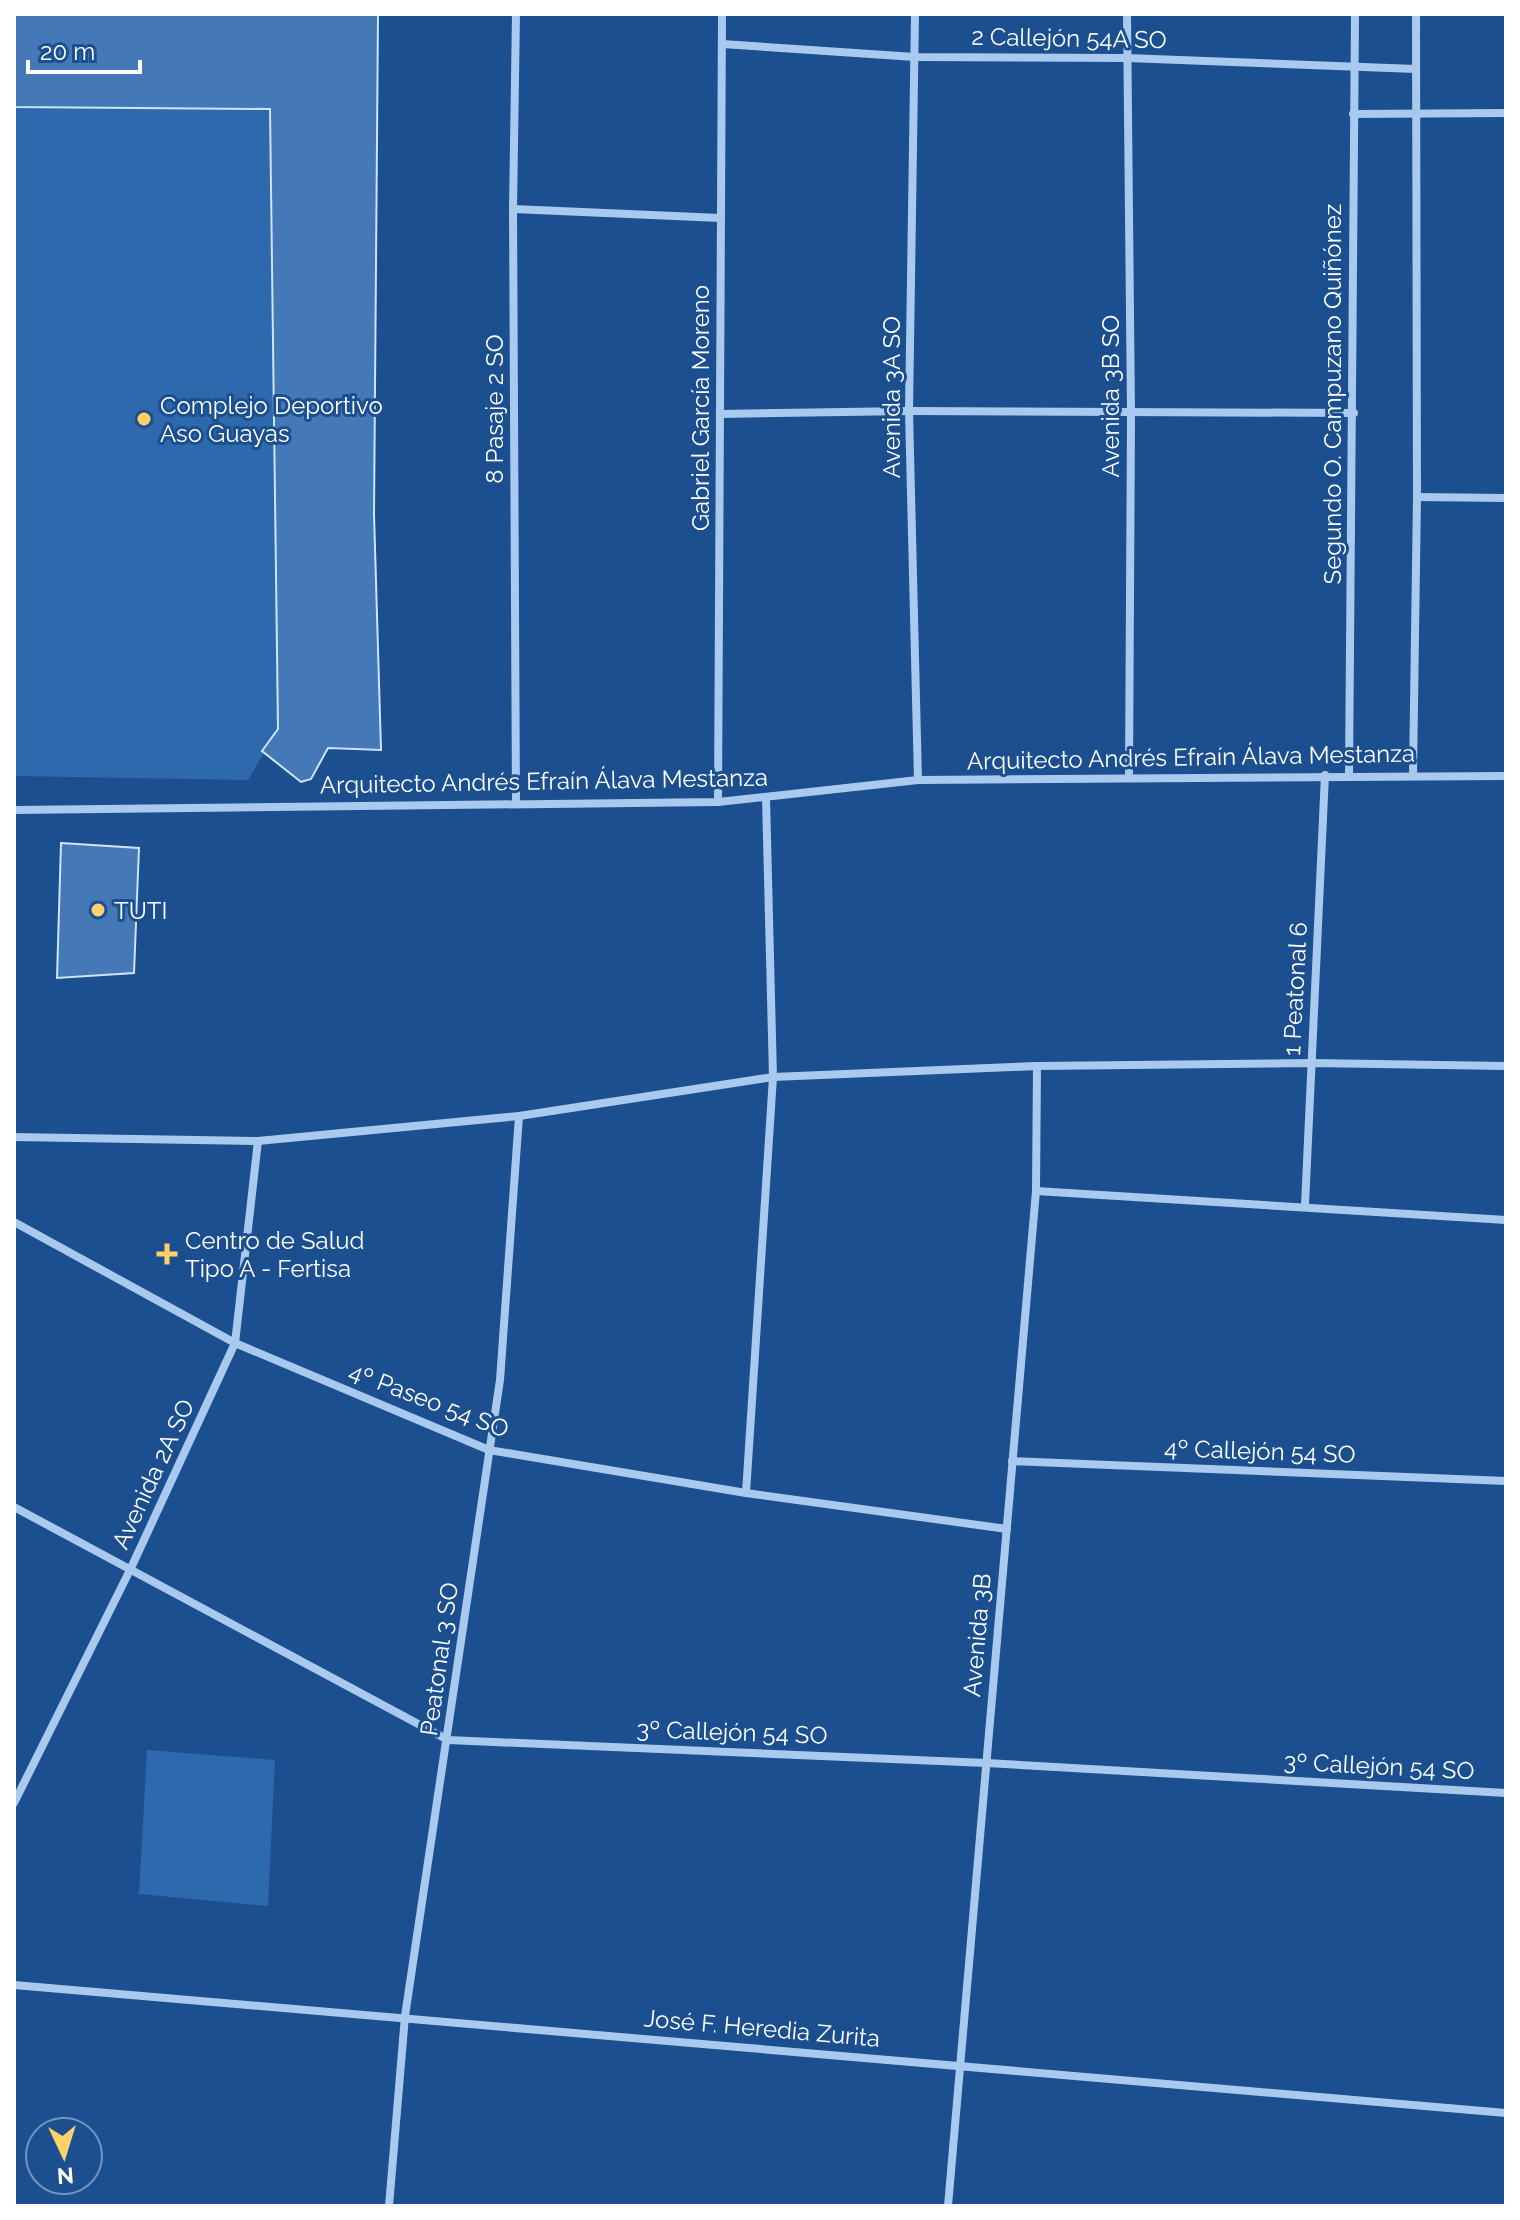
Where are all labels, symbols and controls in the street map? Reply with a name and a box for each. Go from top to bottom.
street label: 2 Callejón 54A SO [971,22,1167,54]
scale bar [28,24,140,74]
text: 20 m [40,37,95,66]
street label: Segundo O. Campuzano Quiñónez [1318,204,1347,584]
street label: Gabriel García Moreno [686,285,715,531]
street label: Avenida 3B SO [1096,315,1125,477]
street label: Avenida 3A SO [877,316,906,478]
street label: 8 Pasaje 2 SO [480,334,509,484]
place label: Complejo Deportivo Aso Guayas [160,391,383,448]
marker: Complejo Deportivo Aso Guayas [135,410,153,428]
street label: Arquitecto Andrés Efraín Álava Mestanza [967,739,1415,775]
street label: Arquitecto Andrés Efraín Álava Mestanza [320,763,768,799]
place label: TUTI [114,896,167,925]
marker: TUTI [89,901,107,919]
street label: 1 Peatonal 6 [1277,921,1313,1057]
place label: Centro de Salud Tipo A - Fertisa [185,1226,364,1283]
marker: Centro de Salud Tipo A - Fertisa [156,1243,178,1265]
street label: 4º Paseo 54 SO [345,1356,513,1444]
street label: Avenida 2A SO [106,1394,200,1554]
street label: 4º Callejón 54 SO [1164,1433,1356,1469]
street label: Avenida 3B [957,1572,997,1698]
street label: Peatonal 3 SO [414,1581,464,1737]
street label: 3º Callejón 54 SO [636,1714,828,1750]
street label: 3º Callejón 54 SO [1283,1747,1475,1785]
street label: José F. Heredia Zurita [643,2003,881,2053]
north arrow [24,2116,104,2196]
text: N [56,2162,75,2190]

